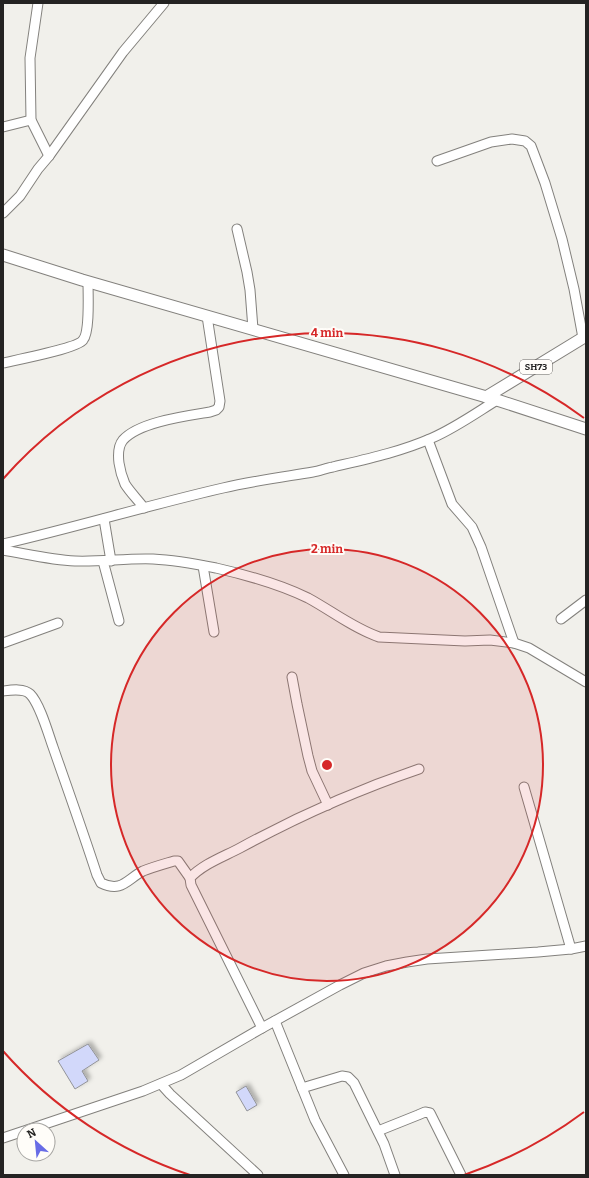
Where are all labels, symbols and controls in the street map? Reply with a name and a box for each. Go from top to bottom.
text: 4 min [311,326,343,340]
road number: SH73 [520,360,552,374]
text: 2 min [311,542,343,556]
centre of rings [320,758,334,772]
north arrow [16,1122,56,1162]
text: N [25,1126,39,1141]

